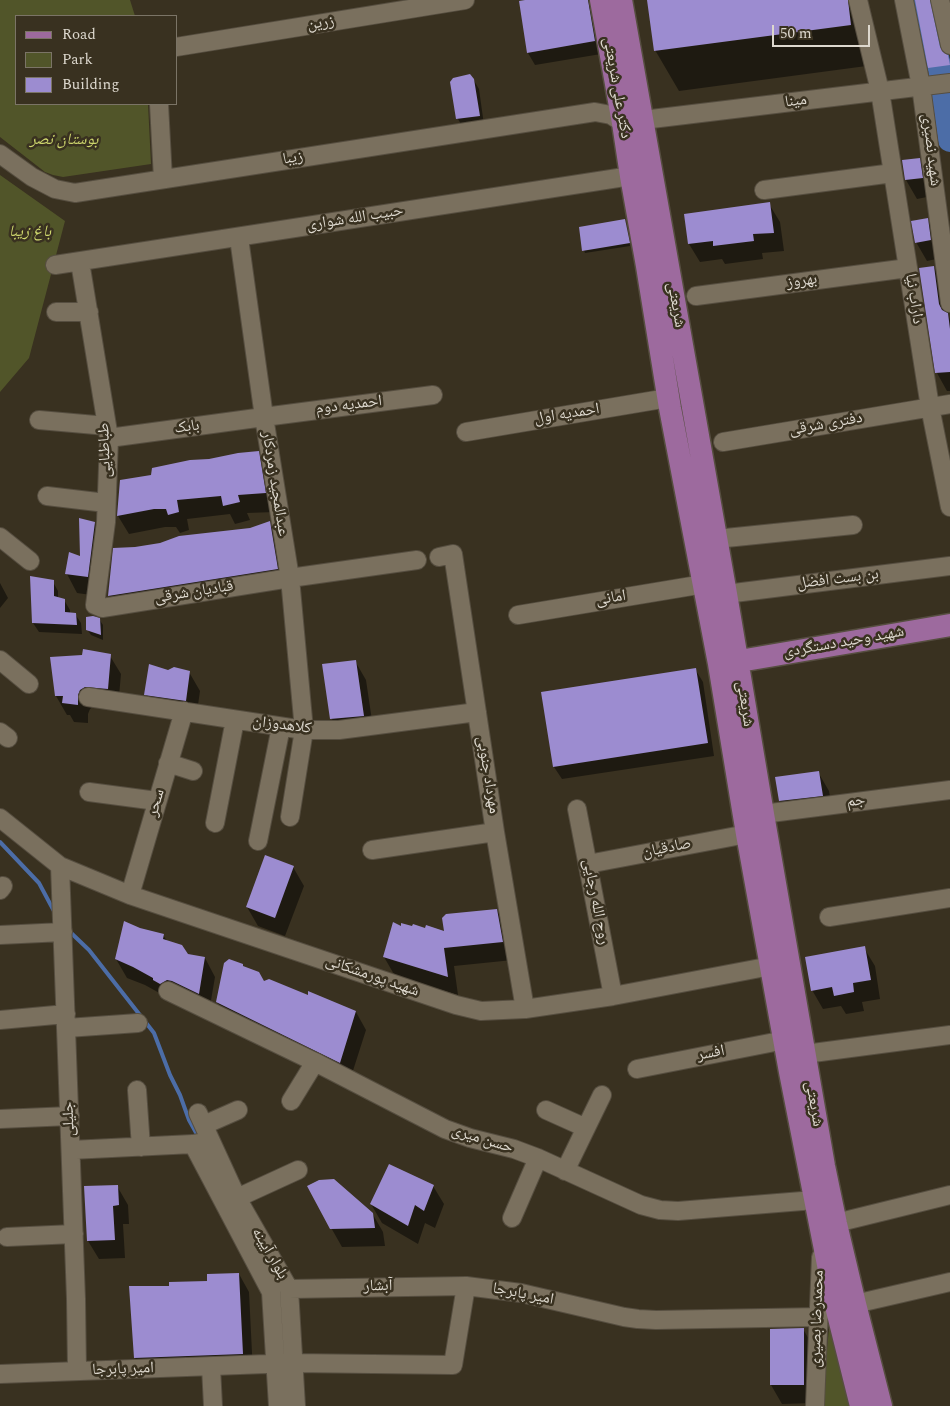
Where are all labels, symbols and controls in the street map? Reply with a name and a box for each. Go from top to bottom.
street label: زرین [306,12,336,36]
legend [15,15,178,105]
scale bar [775,15,872,47]
text: 50 m [780,22,812,45]
text: Road [62,23,96,46]
street label: دکتر علی شریعتی [598,36,634,140]
text: Park [62,48,93,71]
text: Building [62,73,119,96]
street label: مینا [784,91,808,113]
street label: شهید نصیری [916,113,944,187]
park label: بوستان نصر [30,131,98,151]
street label: زیبا [281,148,305,170]
street label: حبیب الله شواری [305,202,405,236]
park label: باغ زیبا [9,223,51,243]
street label: بهروز [786,270,818,294]
street label: داراب نیا [900,272,926,326]
street label: شریعتی [662,281,688,329]
street label: احمدیه دوم [315,392,383,420]
street label: احمدیه اول [533,400,601,430]
street label: دفتری شرقی [788,409,864,441]
street label: بابک [173,417,201,439]
street label: طباطبایی [95,422,117,478]
street label: عبدالمجید زمردکار [256,430,292,538]
street label: بن بست افضل [796,565,880,595]
street label: قبادیان شرقی [153,577,235,609]
street label: امانی [594,587,628,611]
street label: شهید وحید دستگردی [782,623,906,663]
street label: شریعتی [731,680,757,728]
street label: کلاهدوزان [252,713,312,739]
street label: مهرداد جنوبی [471,735,503,815]
street label: سحر [144,787,170,819]
street label: جم [846,791,866,813]
street label: صادقیان [641,835,693,863]
street label: روح الله رجایی [577,857,613,947]
street label: شهید پورمشکانی [323,952,421,1002]
street label: افسر [696,1042,726,1066]
street label: شریعتی [800,1080,826,1128]
street label: جلیلی [60,1101,80,1137]
street label: حسن میری [449,1122,515,1158]
street label: بلوار آیینه [246,1225,292,1283]
street label: محمدرضا بصیری [807,1270,829,1368]
street label: آبشار [363,1277,393,1297]
street label: امیر پابرجا [491,1280,555,1310]
street label: امیر پابرجا [92,1359,154,1381]

